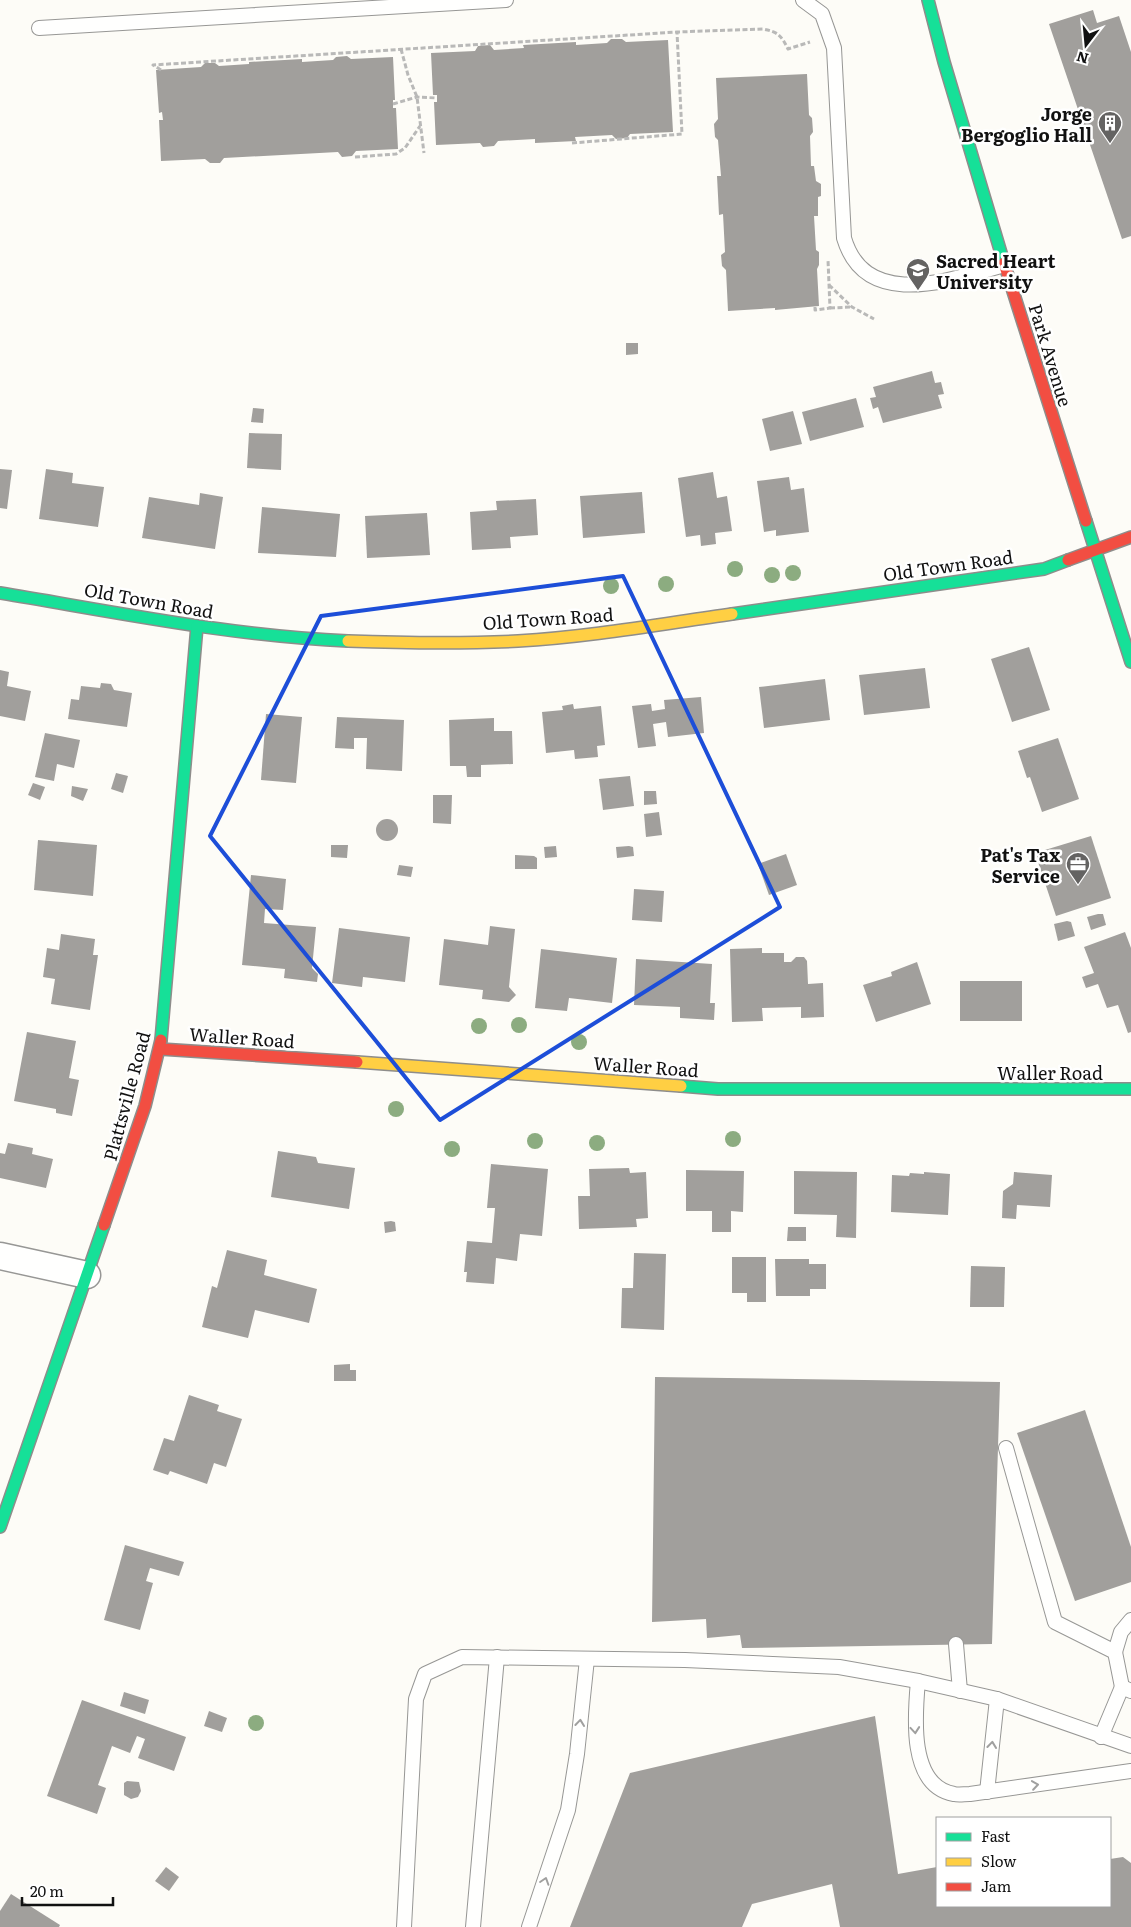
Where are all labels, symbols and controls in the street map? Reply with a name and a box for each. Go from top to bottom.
north arrow [1061,20,1111,70]
text: N [1073,47,1091,70]
place label: Jorge Bergoglio Hall [961,100,1092,148]
building icon: Jorge Bergoglio Hall [1097,110,1123,144]
place label: Sacred Heart University [936,247,1055,295]
school or university icon: Sacred Heart University [905,257,931,291]
street label: Park Avenue [1023,300,1079,410]
street label: Old Town Road [881,543,1015,587]
street label: Old Town Road [82,575,216,625]
street label: Old Town Road [482,600,614,636]
place label: Pat's Tax Service [980,841,1060,889]
office icon: Pat's Tax Service [1065,851,1091,885]
street label: Waller Road [188,1020,296,1054]
street label: Plattsville Road [96,1028,156,1164]
street label: Waller Road [592,1049,700,1083]
street label: Waller Road [997,1059,1103,1086]
one-way arrow [574,1719,585,1727]
one-way arrow [910,1726,921,1734]
one-way arrow [986,1741,997,1749]
one-way arrow [1031,1780,1039,1791]
legend [936,1817,1111,1907]
text: Fast [981,1824,1010,1847]
text: Slow [981,1849,1016,1872]
scale bar [22,1874,114,1906]
text: Jam [981,1874,1012,1897]
one-way arrow [539,1877,549,1885]
text: 20 m [30,1879,64,1902]

